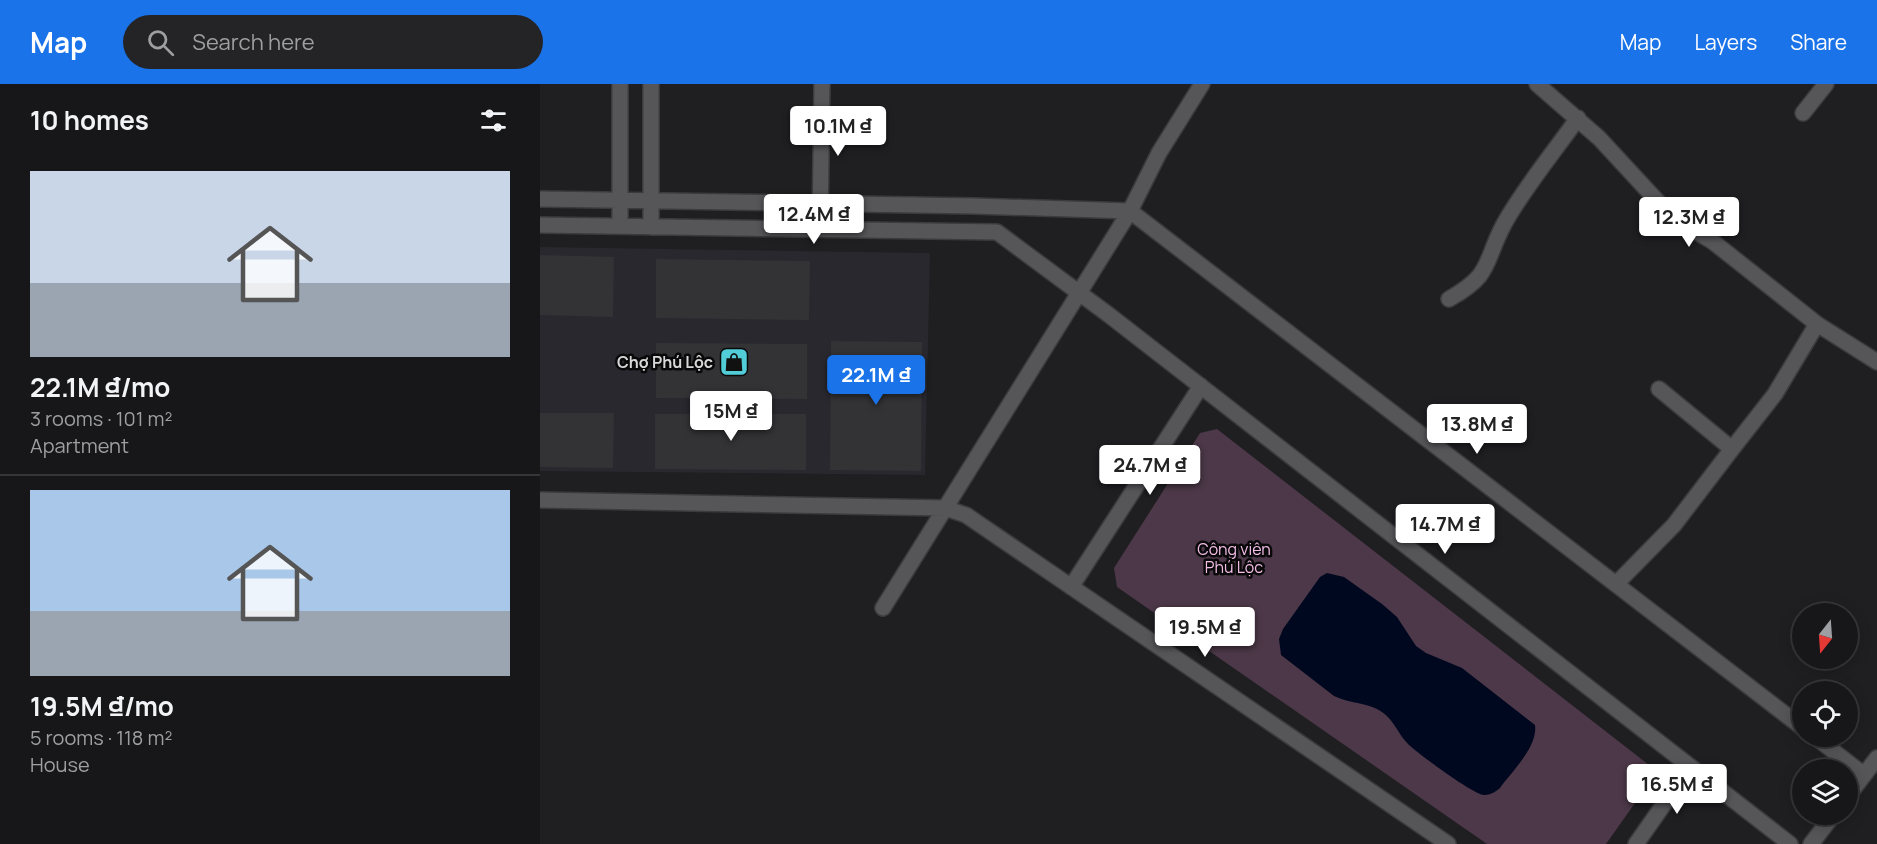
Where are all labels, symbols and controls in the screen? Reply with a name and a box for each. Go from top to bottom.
search box [123,15,543,69]
text: Map [30,23,87,61]
icon: search [144,26,177,59]
text: Search here [192,27,315,57]
text: Map [1620,28,1661,56]
text: Layers [1694,28,1757,56]
text: Share [1790,28,1847,56]
text: 10 homes [30,102,149,138]
icon: filters [477,104,510,137]
pin: 10.1M ₫ [783,106,893,157]
text: 10.1M ₫ [804,112,872,139]
pin: 12.4M ₫ [759,194,869,245]
pin: 12.3M ₫ [1634,197,1744,248]
text: 12.4M ₫ [778,200,850,227]
text: 12.3M ₫ [1653,203,1725,230]
icon: home [216,210,324,318]
shop icon: Chợ Phú Lộc [718,346,750,378]
place label: Chợ Phú Lộc [617,351,713,373]
pin: 22.1M ₫ [821,355,931,406]
text: 22.1M ₫ [841,361,911,388]
text: 22.1M ₫/mo [30,369,170,405]
pin: 15M ₫ [689,391,773,442]
text: 15M ₫ [704,397,758,424]
pin: 13.8M ₫ [1422,404,1532,455]
text: 3 rooms · 101 m² [30,405,172,432]
text: 13.8M ₫ [1441,410,1513,437]
text: Apartment [30,432,129,459]
pin: 24.7M ₫ [1095,445,1205,496]
text: 24.7M ₫ [1113,451,1187,478]
pin: 14.7M ₫ [1390,504,1500,555]
text: 14.7M ₫ [1410,510,1480,537]
icon: home [216,529,324,637]
park label: Công viên Phú Lộc [1197,538,1271,578]
north arrow [1792,603,1858,669]
map controls [1792,603,1858,825]
pin: 19.5M ₫ [1150,607,1260,658]
text: 19.5M ₫ [1169,613,1241,640]
button: locate [1792,681,1858,747]
text: 19.5M ₫/mo [30,688,174,724]
text: 5 rooms · 118 m² [30,724,172,751]
text: House [30,751,90,778]
button: layers [1792,759,1858,825]
pin: 16.5M ₫ [1622,764,1732,815]
text: 16.5M ₫ [1641,770,1713,797]

